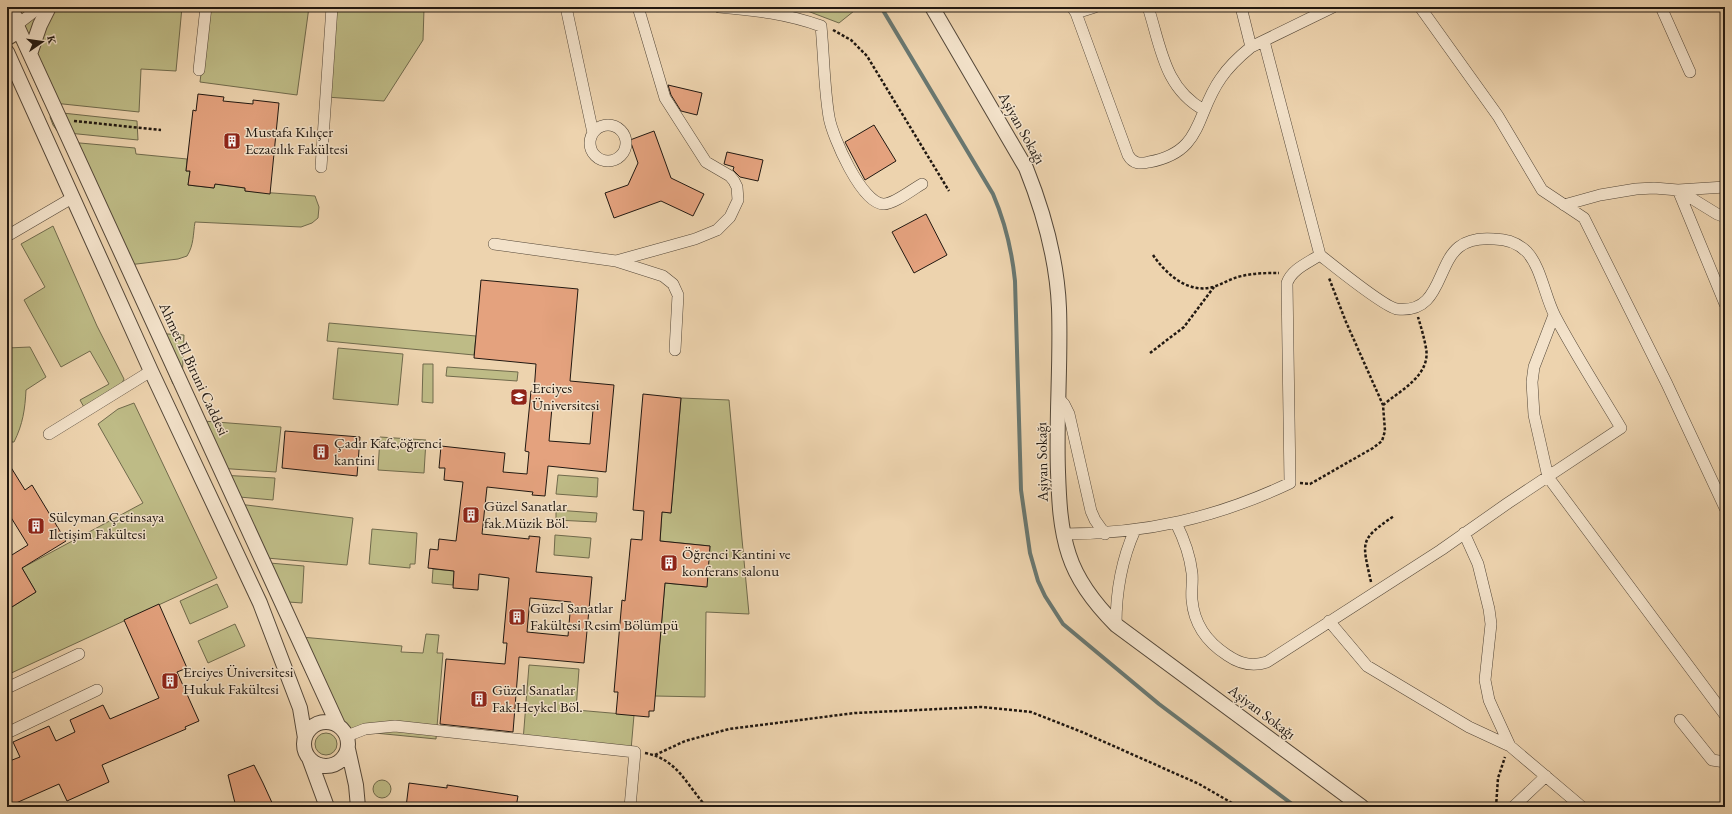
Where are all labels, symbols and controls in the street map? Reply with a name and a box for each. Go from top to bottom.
north arrow [22,22,62,62]
text: K [44,34,60,46]
street label: Aşiyan Sokağı [994,87,1050,167]
place label: Mustafa Kılıçer Eczacılık Fakültesi [245,122,348,158]
building icon: Mustafa Kılıçer Eczacılık Fakültesi [222,131,242,151]
street label: Ahmet El Biruni Caddesi [155,298,234,439]
place label: Erciyes Üniversitesi [532,378,600,414]
school or university icon: Erciyes Üniversitesi [509,387,529,407]
street label: Aşiyan Sokağı [1031,422,1052,503]
place label: Çadır Kafe,öğrenci kantini [334,433,442,469]
building icon: Çadır Kafe,öğrenci kantini [311,442,331,462]
place label: Güzel Sanatlar fak.Müzik Böl. [484,496,569,532]
building icon: Güzel Sanatlar fak.Müzik Böl. [461,505,481,525]
place label: Süleyman Çetinsaya Iletişim Fakültesi [49,507,164,543]
building icon: Süleyman Çetinsaya Iletişim Fakültesi [26,516,46,536]
place label: Öğrenci Kantini ve konferans salonu [682,544,791,580]
building icon: Öğrenci Kantini ve konferans salonu [659,553,679,573]
place label: Güzel Sanatlar Fakültesi Resim Bölümpü [530,598,679,634]
building icon: Güzel Sanatlar Fakültesi Resim Bölümpü [507,607,527,627]
place label: Erciyes Üniversitesi Hukuk Fakültesi [183,662,294,698]
building icon: Erciyes Üniversitesi Hukuk Fakültesi [160,671,180,691]
street label: Aşiyan Sokağı [1224,679,1300,743]
place label: Güzel Sanatlar Fak.Heykel Böl. [492,680,583,716]
building icon: Güzel Sanatlar Fak.Heykel Böl. [469,689,489,709]

